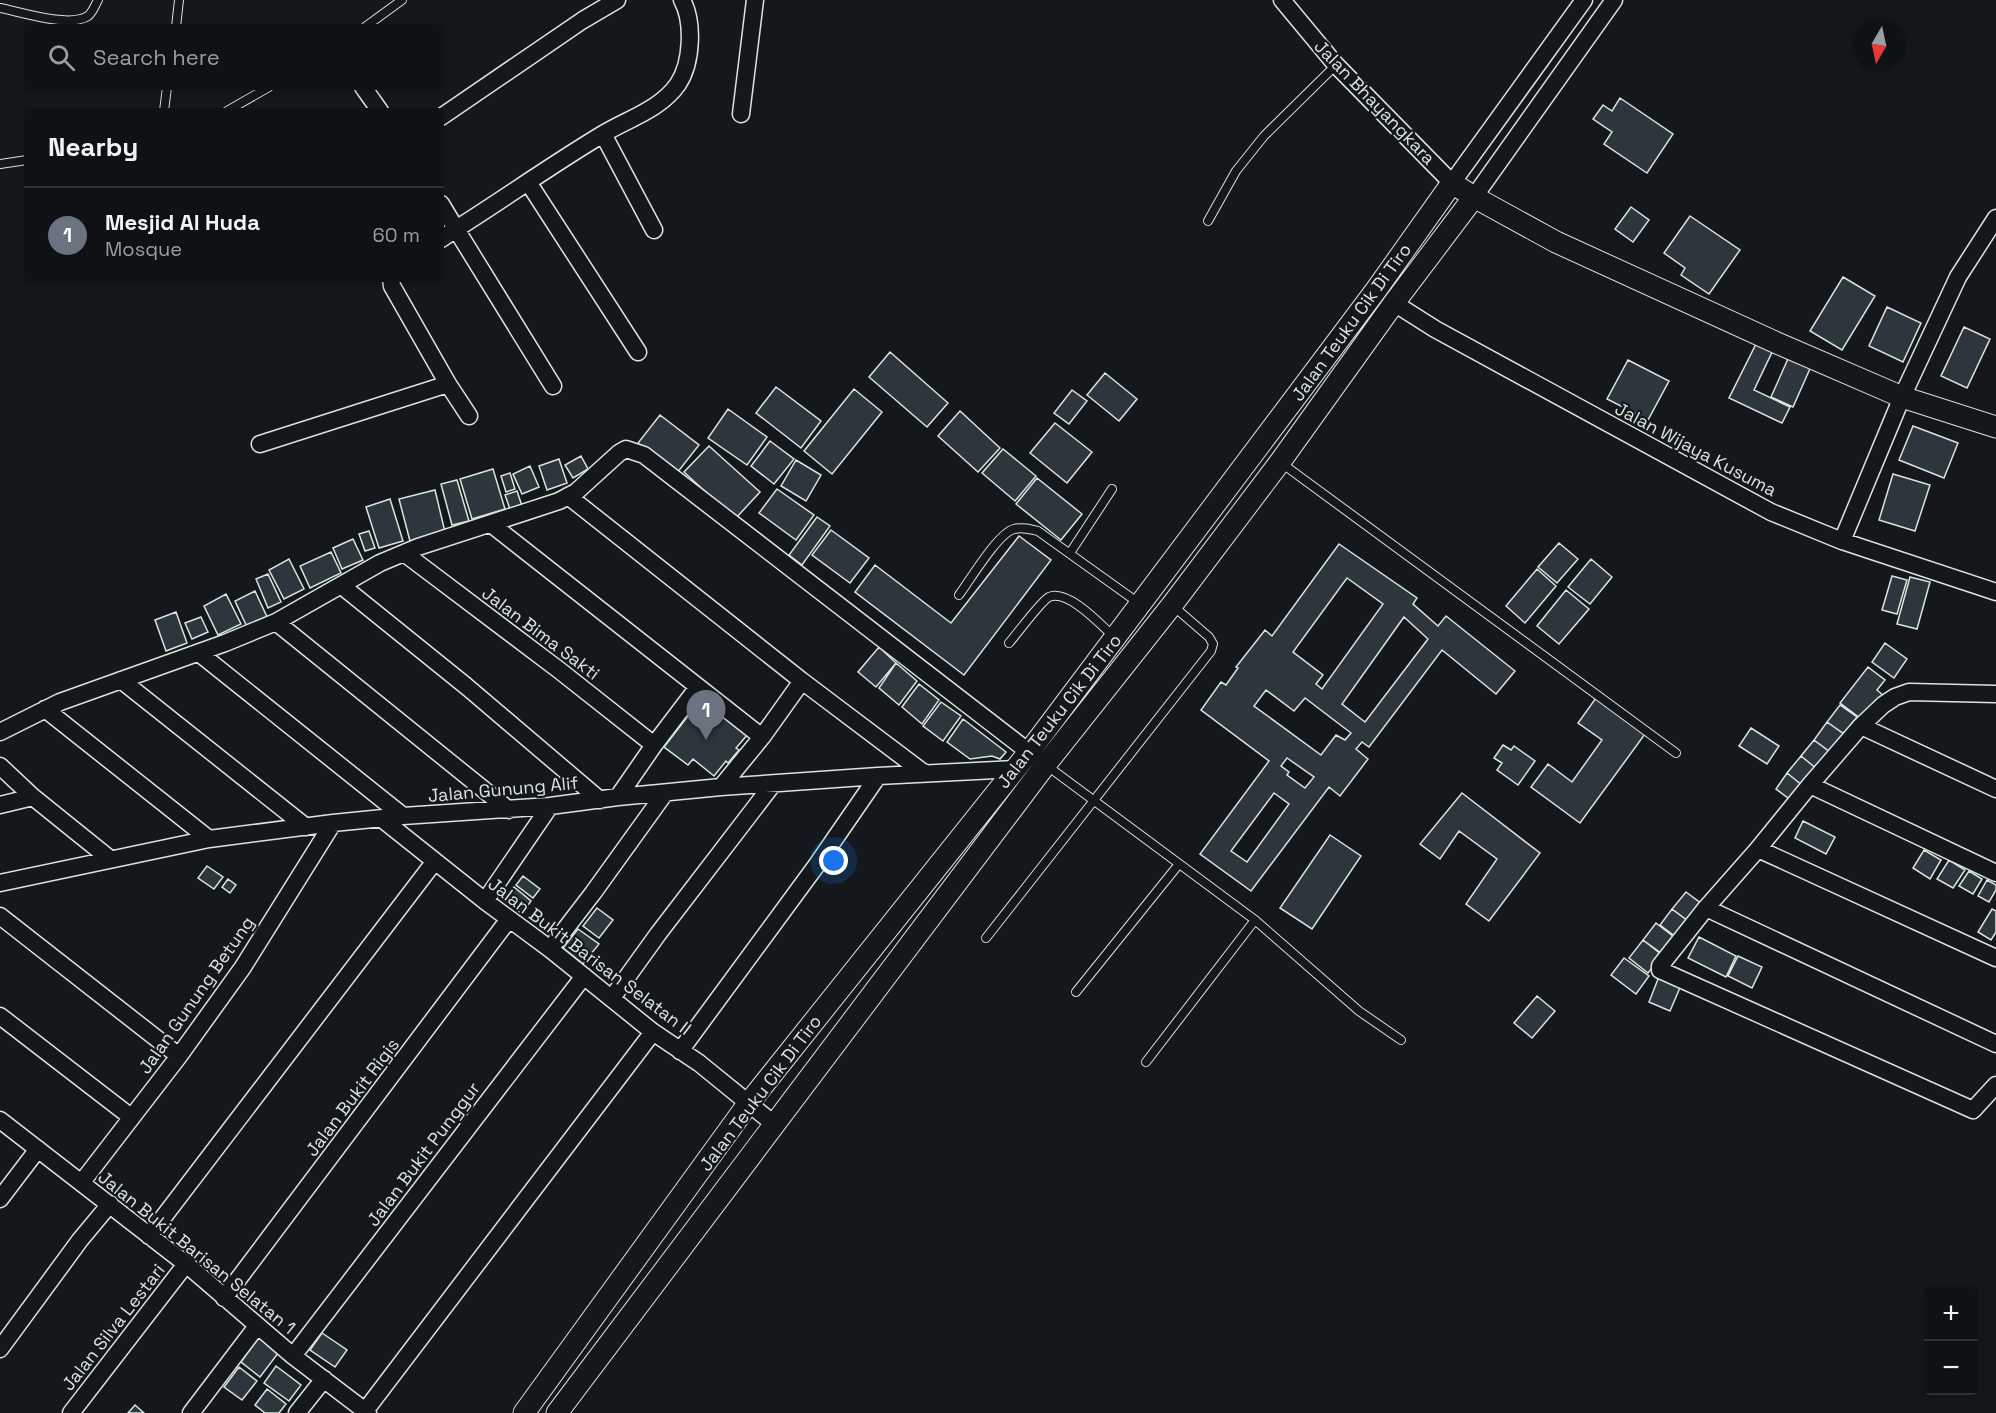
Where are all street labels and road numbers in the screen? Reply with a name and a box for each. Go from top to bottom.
street label: Jalan Bhayangkara [1310,35,1440,169]
street label: Jalan Teuku Cik Di Tiro [1286,239,1416,405]
street label: Jalan Wijaya Kusuma [1611,397,1781,501]
street label: Jalan Bima Sakti [478,581,604,685]
street label: Jalan Teuku Cik Di Tiro [992,629,1126,793]
street label: Jalan Gunung Alif [427,771,579,807]
street label: Jalan Bukit Barisan Selatan II [484,872,696,1040]
street label: Jalan Gunung Betung [133,912,259,1078]
street label: Jalan Teuku Cik Di Tiro [694,1010,826,1176]
street label: Jalan Bukit Rigis [300,1033,404,1161]
street label: Jalan Bukit Punggur [361,1077,485,1231]
street label: Jalan Bukit Barisan Selatan 1 [94,1165,300,1339]
street label: Jalan Silva Lestari [56,1259,170,1395]

